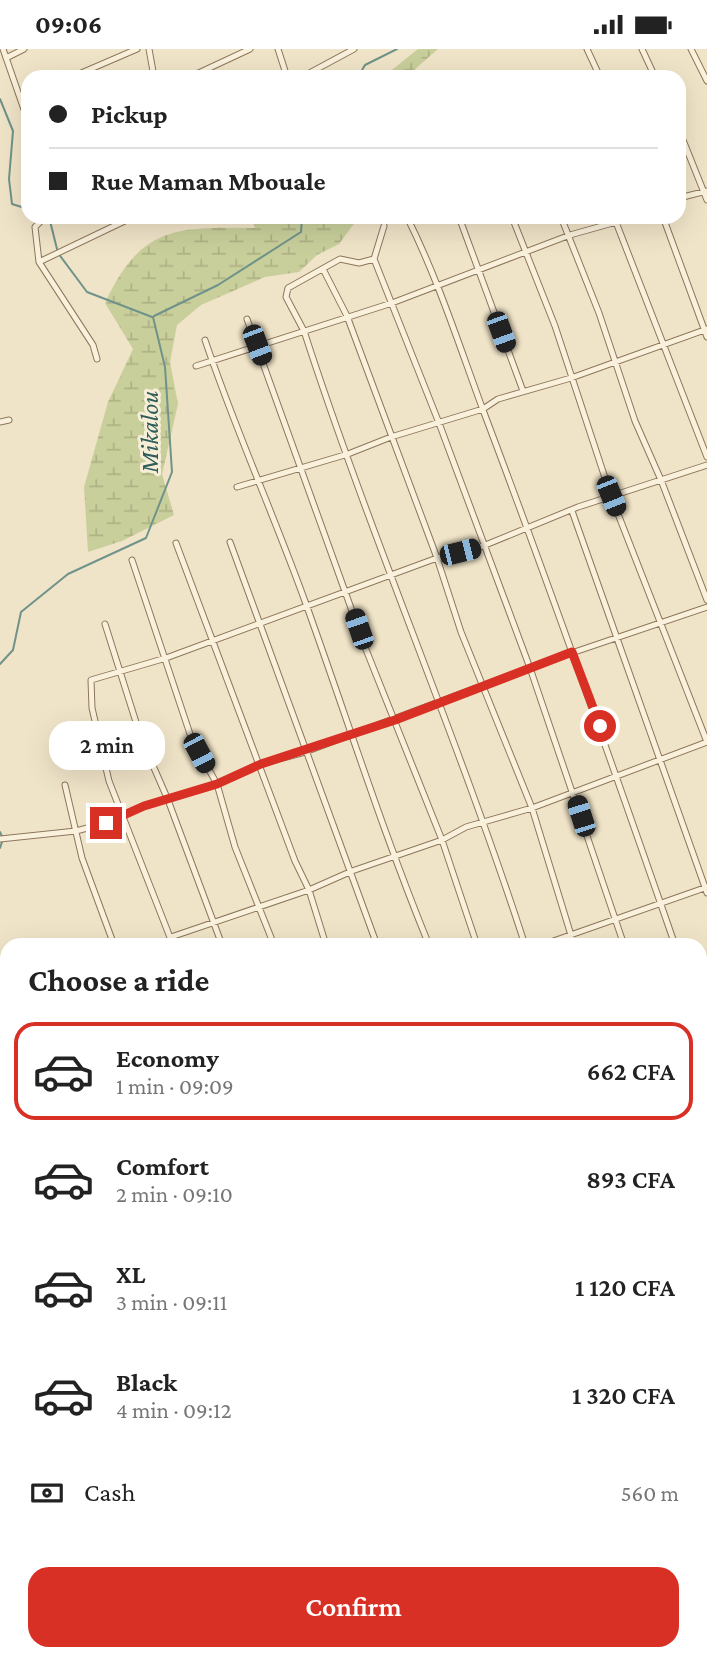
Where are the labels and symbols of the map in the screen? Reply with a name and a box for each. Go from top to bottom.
car [484,309,519,355]
car [240,322,275,368]
water label: Mikalou [135,391,164,474]
car [594,473,629,519]
car [438,537,483,567]
car [343,606,376,652]
route start [584,710,616,742]
callout: 2 min [48,721,164,771]
car [180,730,219,776]
car [565,793,598,839]
route end [90,807,122,839]

